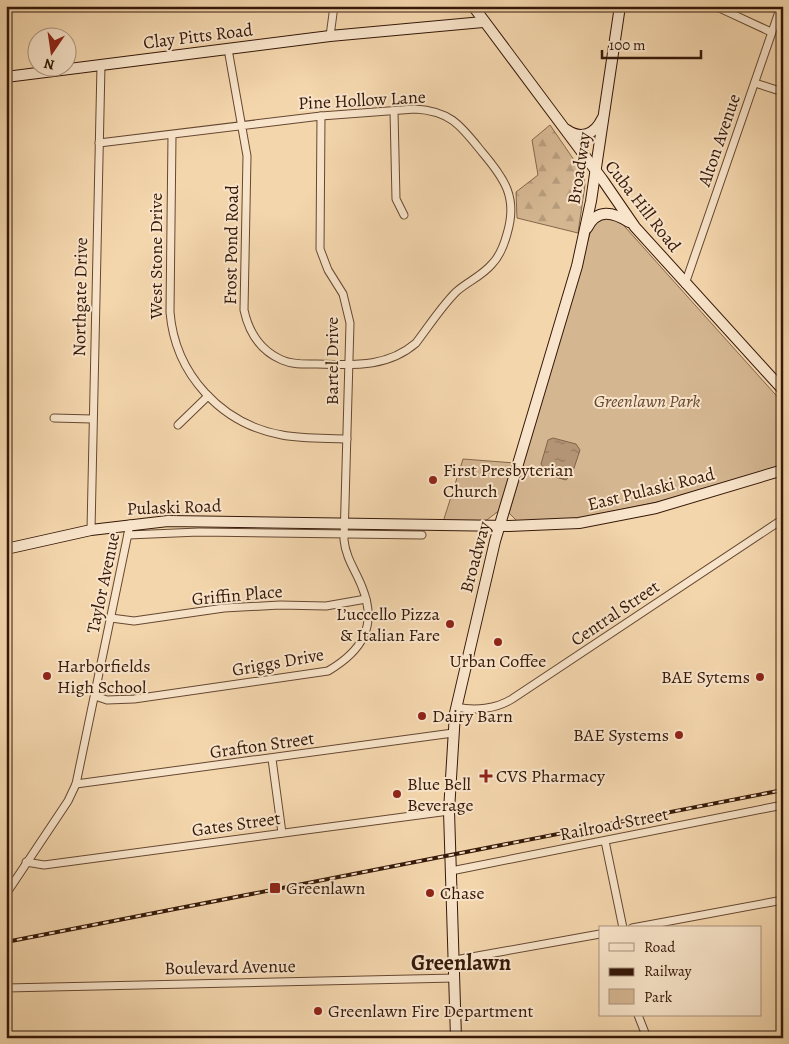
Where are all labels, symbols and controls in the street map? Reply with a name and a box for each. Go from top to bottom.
street label: Clay Pitts Road [142,17,255,55]
north arrow [28,28,78,78]
scale bar [602,28,700,60]
text: 100 m [609,35,646,55]
text: N [42,54,56,75]
street label: Pine Hollow Lane [298,85,426,115]
street label: Alton Avenue [692,90,746,190]
street label: Broadway [561,129,597,206]
street label: Cuba Hill Road [600,155,687,257]
street label: Frost Pond Road [218,185,244,305]
street label: West Stone Drive [144,193,168,320]
street label: Northgate Drive [67,237,93,357]
street label: Bartel Drive [320,317,344,405]
park label: Greenlawn Park [594,389,700,413]
place label: First Presbyterian Church [443,458,574,503]
street label: East Pulaski Road [585,462,717,516]
marker: First Presbyterian Church [427,474,439,486]
street label: Pulaski Road [126,493,222,521]
street label: Broadway [454,518,496,595]
street label: Taylor Avenue [81,530,125,636]
street label: Central Street [566,574,664,651]
street label: Griffin Place [191,579,283,611]
place label: L’uccello Pizza & Italian Fare [336,602,441,647]
marker: L’uccello Pizza & Italian Fare [444,618,456,630]
marker: Urban Coffee [492,636,504,648]
street label: Griggs Drive [230,642,326,682]
place label: Urban Coffee [450,649,546,673]
place label: Harborfields High School [57,654,150,699]
place label: BAE Sytems [661,665,750,689]
marker: Harborfields High School [41,670,53,682]
marker: BAE Sytems [754,671,766,683]
place label: Dairy Barn [432,704,513,728]
marker: Dairy Barn [416,710,428,722]
place label: BAE Systems [573,723,669,747]
street label: Grafton Street [208,726,316,764]
marker: BAE Systems [673,729,685,741]
place label: CVS Pharmacy [496,764,606,788]
marker: CVS Pharmacy [480,770,492,782]
place label: Blue Bell Beverage [407,772,474,817]
marker: Blue Bell Beverage [391,788,403,800]
street label: Railroad Street [558,802,670,846]
street label: Gates Street [190,806,282,842]
place label: Greenlawn [286,876,365,900]
marker: Greenlawn [268,881,282,895]
place label: Chase [440,881,485,905]
marker: Chase [424,887,436,899]
legend [599,926,762,1016]
text: Road [644,937,676,957]
district label: Greenlawn [411,948,511,978]
street label: Boulevard Avenue [164,954,296,980]
text: Railway [644,961,692,981]
text: Park [644,987,673,1007]
place label: Greenlawn Fire Department [328,999,534,1023]
marker: Greenlawn Fire Department [312,1005,324,1017]

